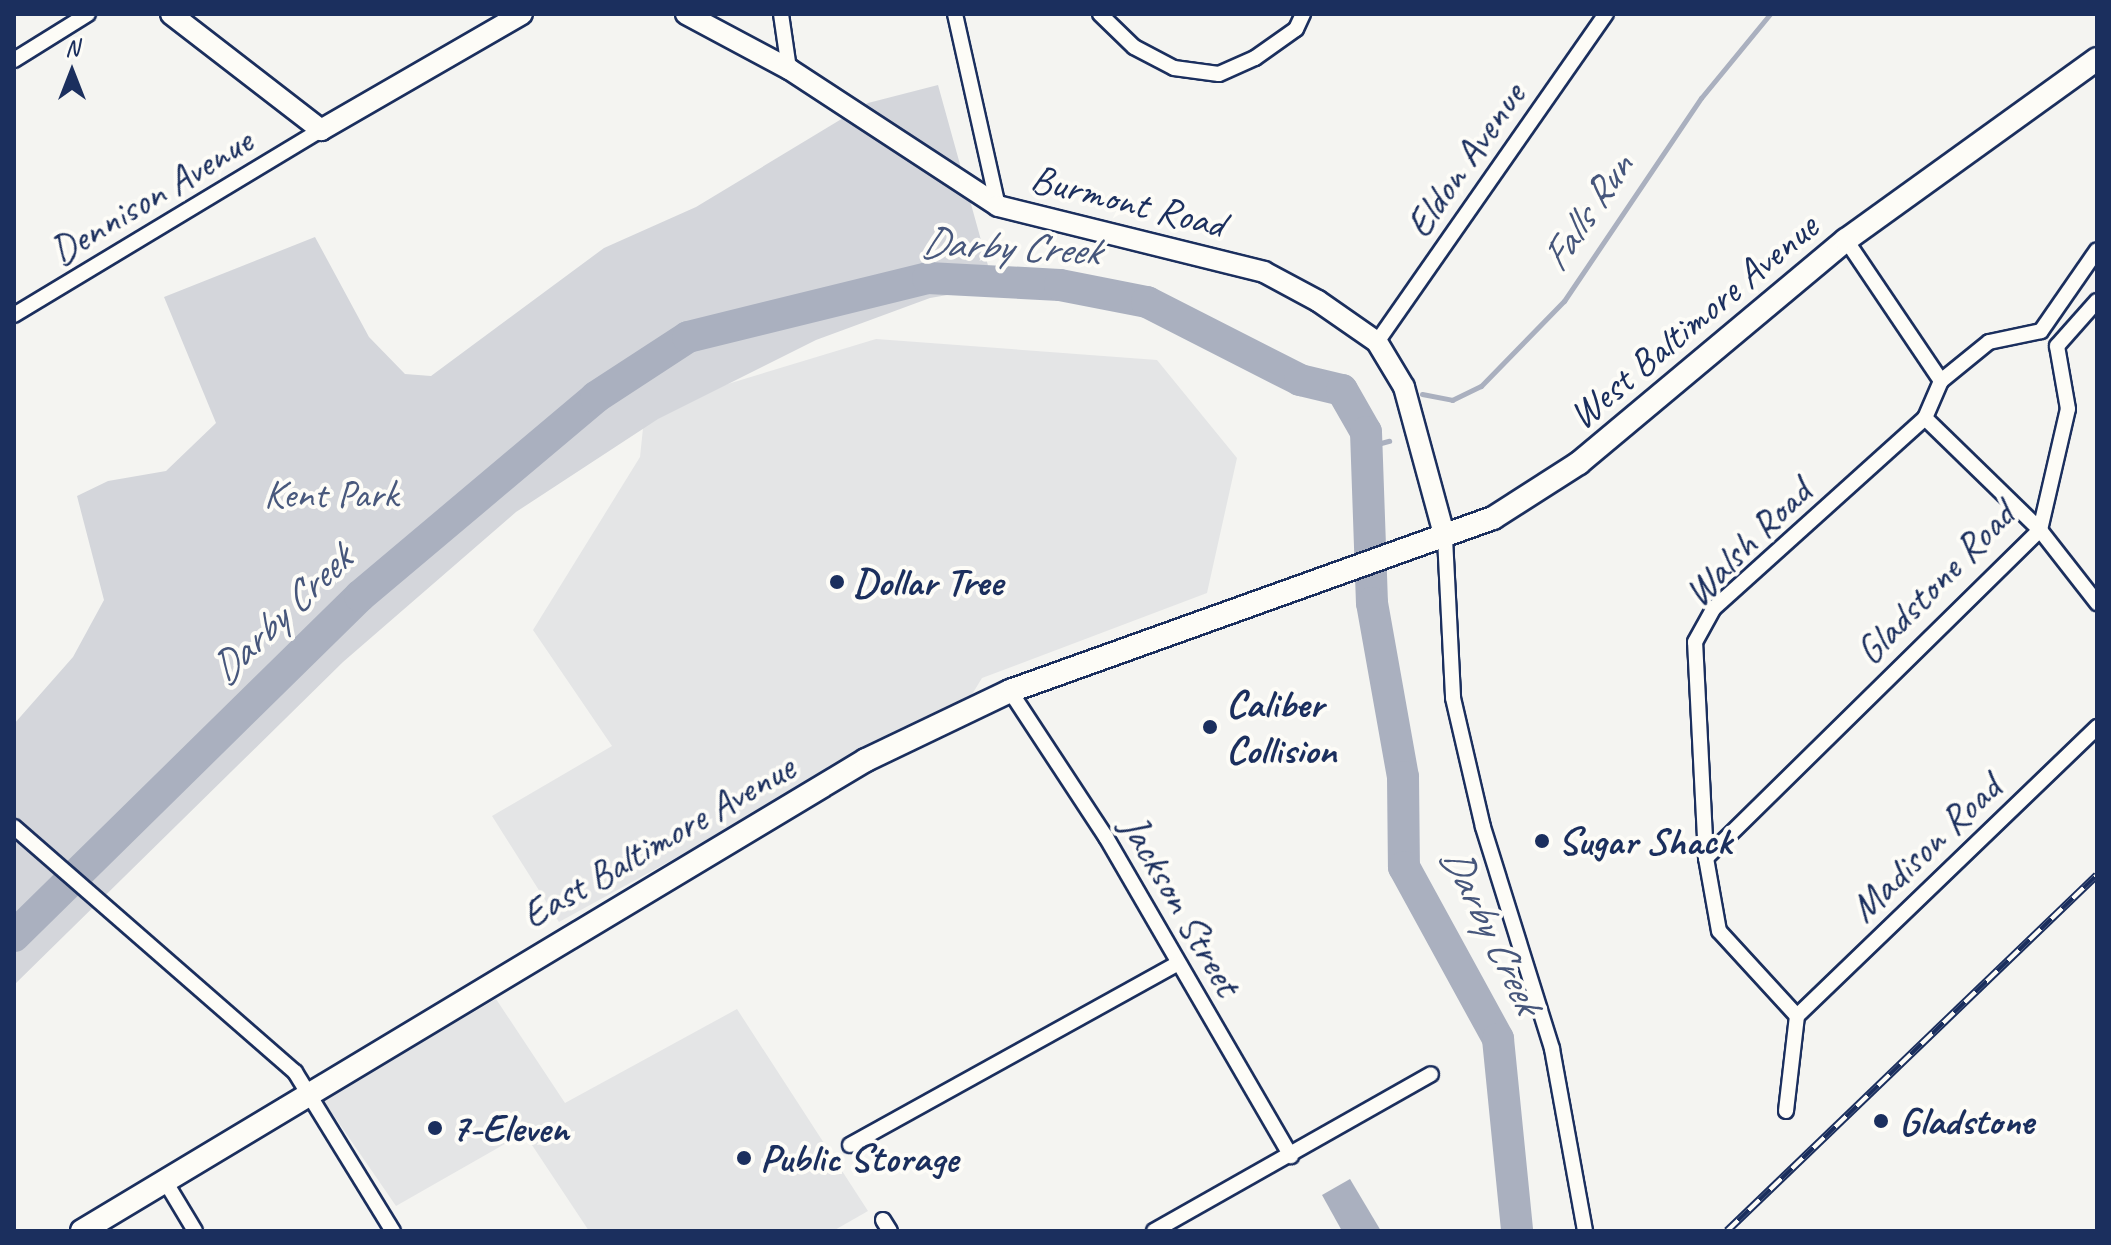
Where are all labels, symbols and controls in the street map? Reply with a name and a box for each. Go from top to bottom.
north arrow [32,32,112,112]
text: N [65,34,79,62]
street label: Eldon Avenue [1394,74,1536,246]
street label: Dennison Avenue [41,117,261,275]
water label: Falls Run [1530,145,1644,281]
street label: Burmont Road [1027,154,1229,248]
street label: West Baltimore Avenue [1559,203,1827,439]
water label: Darby Creek [920,217,1100,277]
street label: Walsh Road [1673,468,1821,616]
park label: Kent Park [263,470,399,518]
street label: Gladstone Road [1845,491,2025,675]
water label: Darby Creek [199,535,363,695]
place label: Dollar Tree [853,558,1002,606]
marker: Dollar Tree [828,573,846,591]
place label: Caliber Collision [1226,680,1336,774]
marker: Caliber Collision [1201,718,1219,736]
street label: East Baltimore Avenue [513,744,803,938]
street label: Madison Road [1839,764,2011,932]
street label: Jackson Street [1110,806,1252,1004]
place label: Sugar Shack [1558,817,1734,865]
marker: Sugar Shack [1533,832,1551,850]
water label: Darby Creek [1429,839,1553,1021]
place label: Gladstone [1899,1097,2034,1145]
place label: 7-Eleven [451,1104,569,1152]
marker: Gladstone [1870,1110,1892,1132]
marker: 7-Eleven [426,1119,444,1137]
place label: Public Storage [760,1134,957,1182]
marker: Public Storage [735,1149,753,1167]

